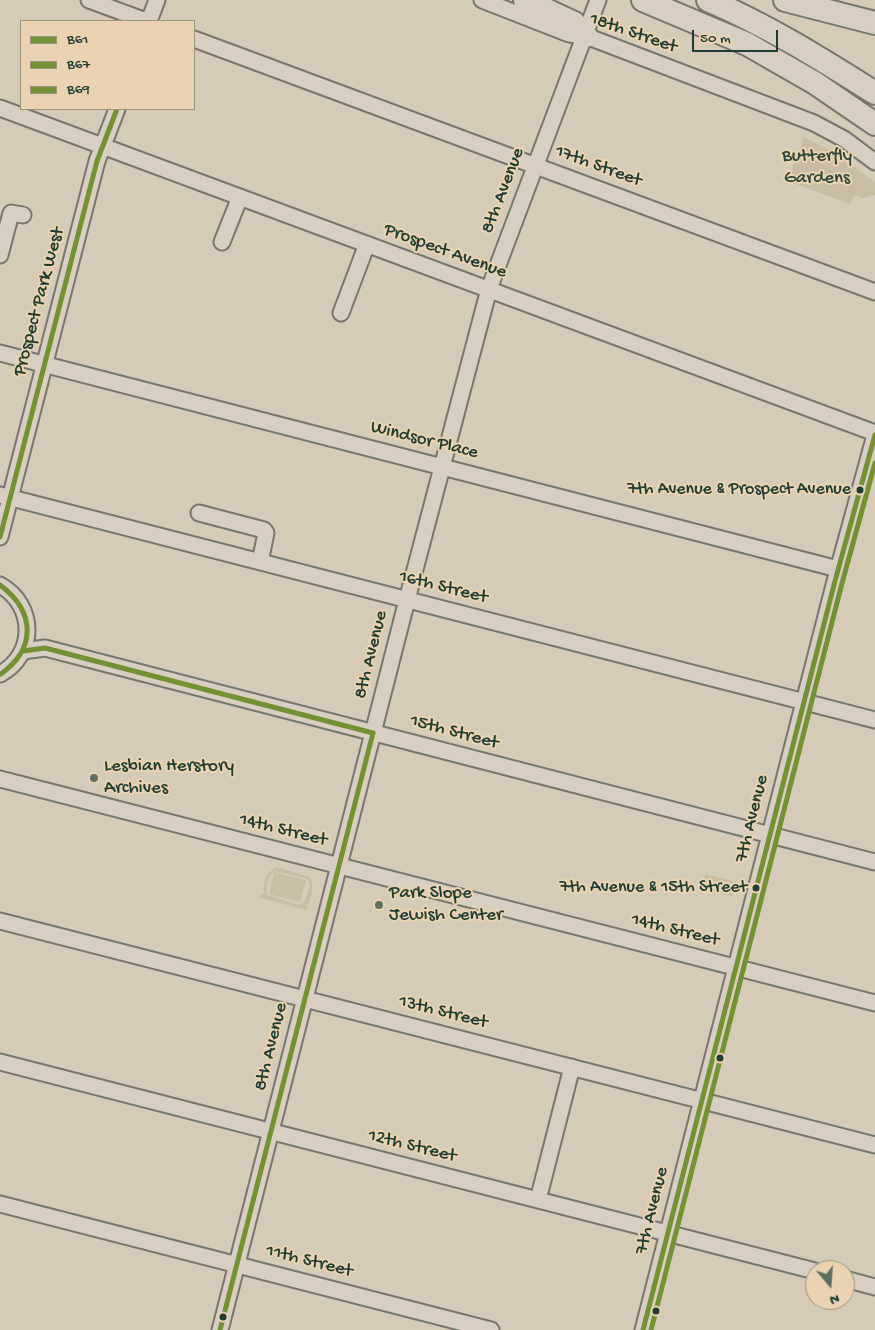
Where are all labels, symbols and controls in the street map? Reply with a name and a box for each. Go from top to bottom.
street label: 18th Street [586,8,680,60]
legend [20,20,195,110]
scale bar [695,20,781,52]
text: 50 m [700,30,731,48]
text: B61 [67,31,88,49]
text: B67 [67,56,90,74]
text: B69 [67,81,90,99]
street label: 17th Street [551,141,645,193]
street label: 8th Avenue [477,145,531,237]
park label: Butterfly Gardens [782,146,852,190]
street label: Prospect Avenue [380,219,510,285]
street label: Prospect Park West [9,225,71,379]
street label: Windsor Place [368,417,480,465]
place label: 7th Avenue & Prospect Avenue [627,479,851,501]
marker: 7th Avenue & Prospect Avenue [855,485,865,495]
street label: 16th Street [396,566,490,610]
street label: 8th Avenue [350,609,394,701]
street label: 15th Street [407,710,501,756]
place label: Lesbian Herstory Archives [104,756,234,800]
marker: Lesbian Herstory Archives [88,772,100,784]
street label: 7th Avenue [731,773,775,865]
street label: 14th Street [237,809,329,853]
place label: 7th Avenue & 15th Street [559,877,747,899]
place label: Park Slope Jewish Center [389,883,503,927]
marker: 7th Avenue & 15th Street [751,883,761,893]
marker: Park Slope Jewish Center [373,899,385,911]
street label: 14th Street [629,909,721,953]
street label: 13th Street [396,991,490,1035]
street label: 8th Avenue [250,1001,294,1093]
unlabelled marker [715,1053,725,1063]
street label: 12th Street [366,1125,458,1169]
street label: 7th Avenue [631,1165,675,1257]
street label: 11th Street [263,1240,355,1284]
north arrow [805,1260,855,1310]
text: N [828,1289,841,1308]
unlabelled marker [651,1306,661,1316]
unlabelled marker [218,1312,228,1322]

